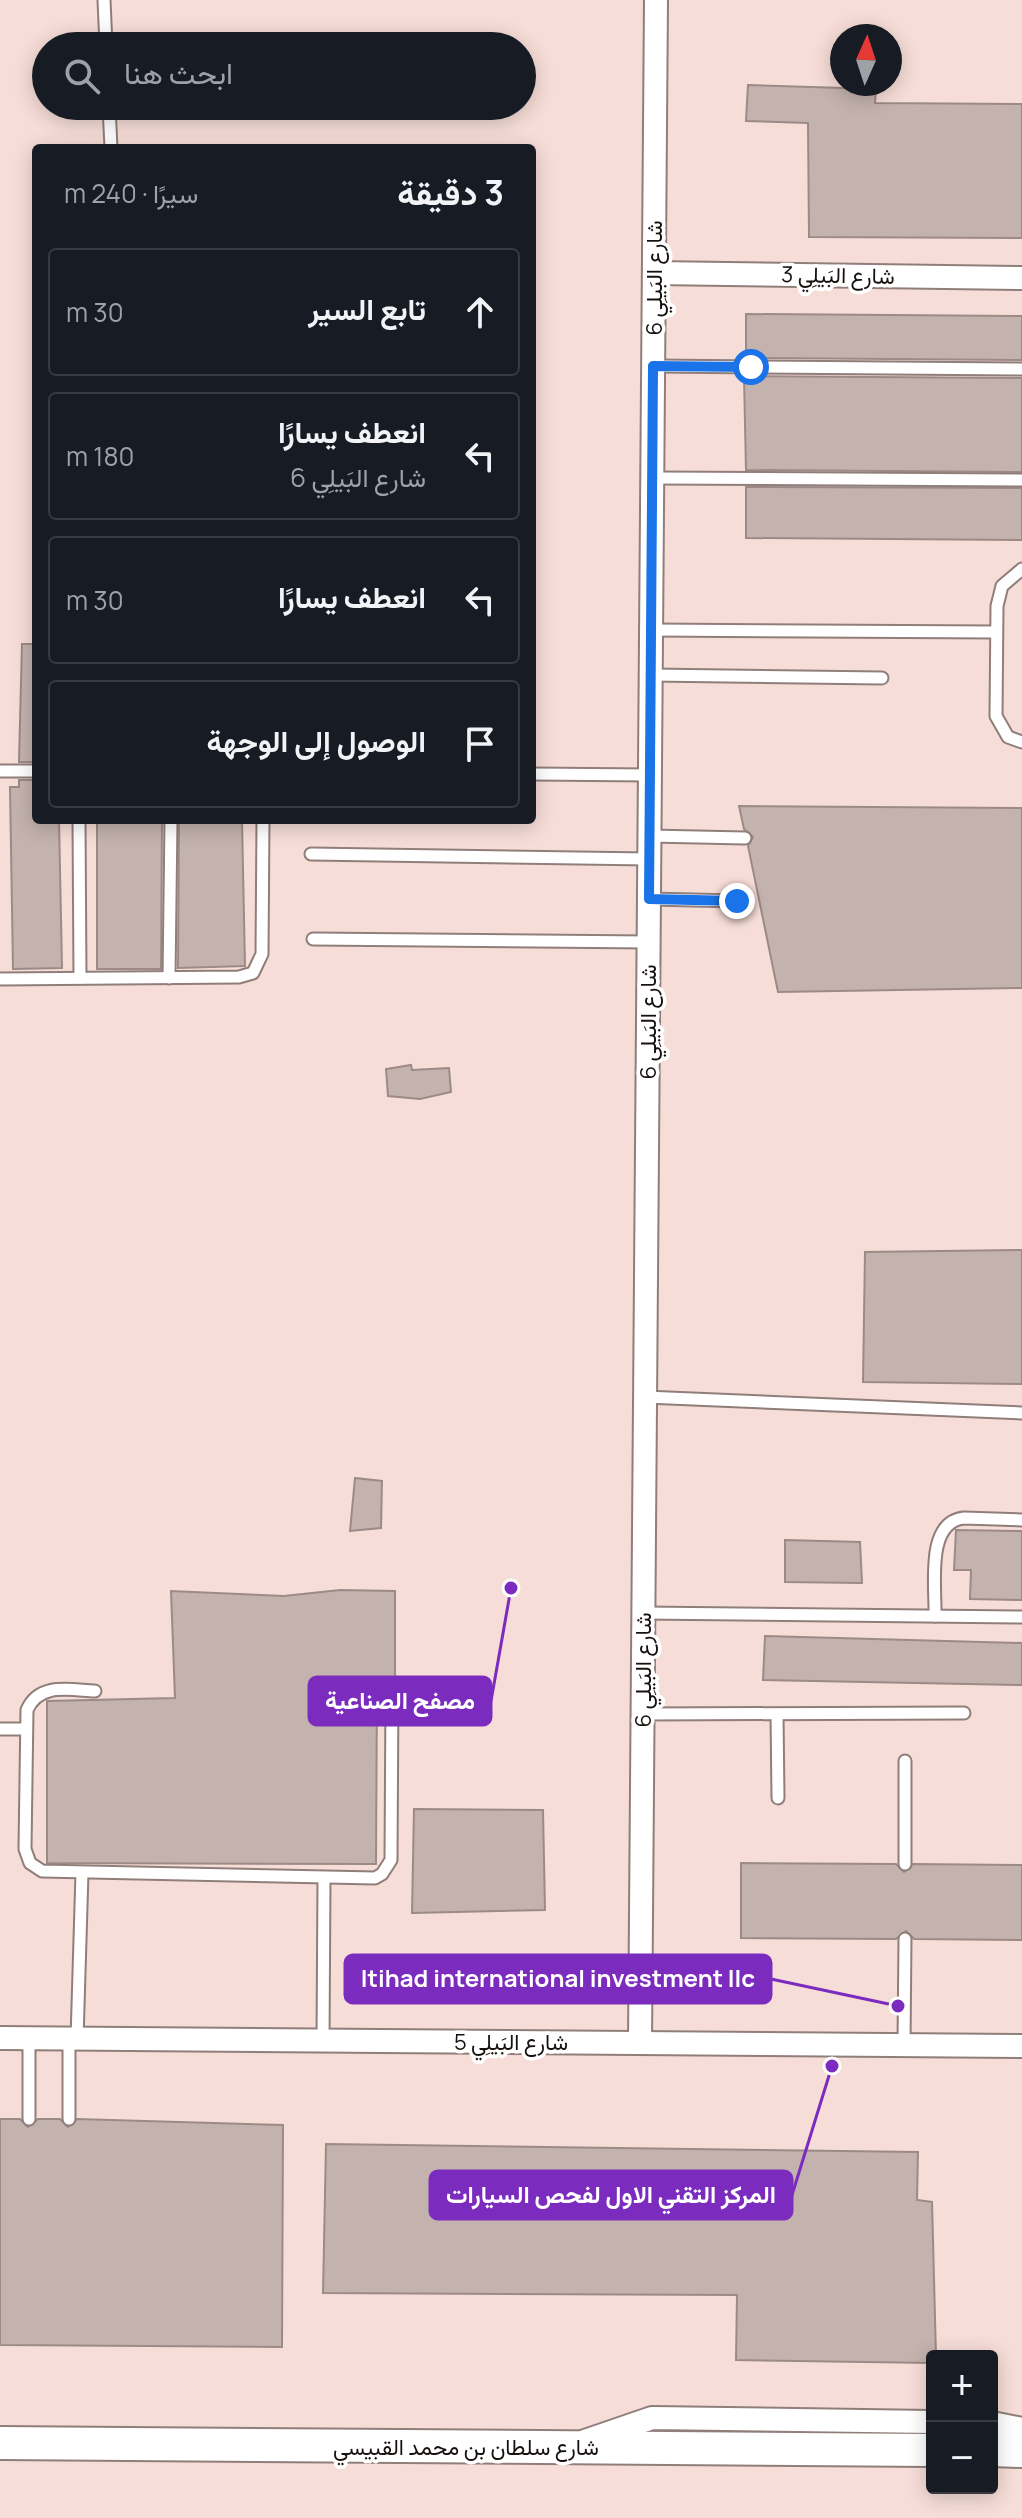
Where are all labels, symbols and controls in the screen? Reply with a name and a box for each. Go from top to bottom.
north arrow [830,24,902,96]
search box [32,32,536,120]
text: ابحث هنا [124,52,233,93]
icon: search [60,54,104,98]
text: 3 دقيقة [397,169,504,215]
text: سيرًا · 240 m [64,175,198,211]
street label: شارع البَيلِي 6 [639,220,673,336]
street label: شارع البَيلِي 3 [781,259,895,295]
text: تابع السير [308,288,426,329]
icon: ahead [458,290,502,334]
text: 30 m [66,294,124,330]
route start [733,349,769,385]
text: انعطف يسارًا [278,411,426,452]
icon: left [458,434,502,478]
text: 180 m [66,438,134,474]
text: شارع البَيلِي 6 [290,459,426,495]
text: انعطف يسارًا [278,576,426,617]
icon: left [458,578,502,622]
text: 30 m [66,582,124,618]
text: الوصول إلى الوجهة [207,720,426,761]
icon: arrive [458,722,502,766]
route end [719,883,755,919]
street label: شارع البَيلِي 6 [633,964,667,1080]
street label: شارع البَيلِي 6 [628,1612,662,1728]
callout: مصفح الصناعية [309,1677,491,1725]
text: مصفح الصناعية [325,1683,475,1718]
callout: Itihad international investment llc [345,1955,771,2003]
text: Itihad international investment llc [361,1961,755,1994]
street label: شارع البَيلِي 5 [454,2027,568,2061]
callout: المركز التقني الاول لفحص السيارات [430,2171,792,2219]
text: المركز التقني الاول لفحص السيارات [446,2177,776,2215]
map controls [926,2350,998,2494]
button: + [926,2350,998,2422]
button: − [926,2422,998,2494]
street label: شارع سلطان بن محمد القبيسي [333,2432,599,2466]

